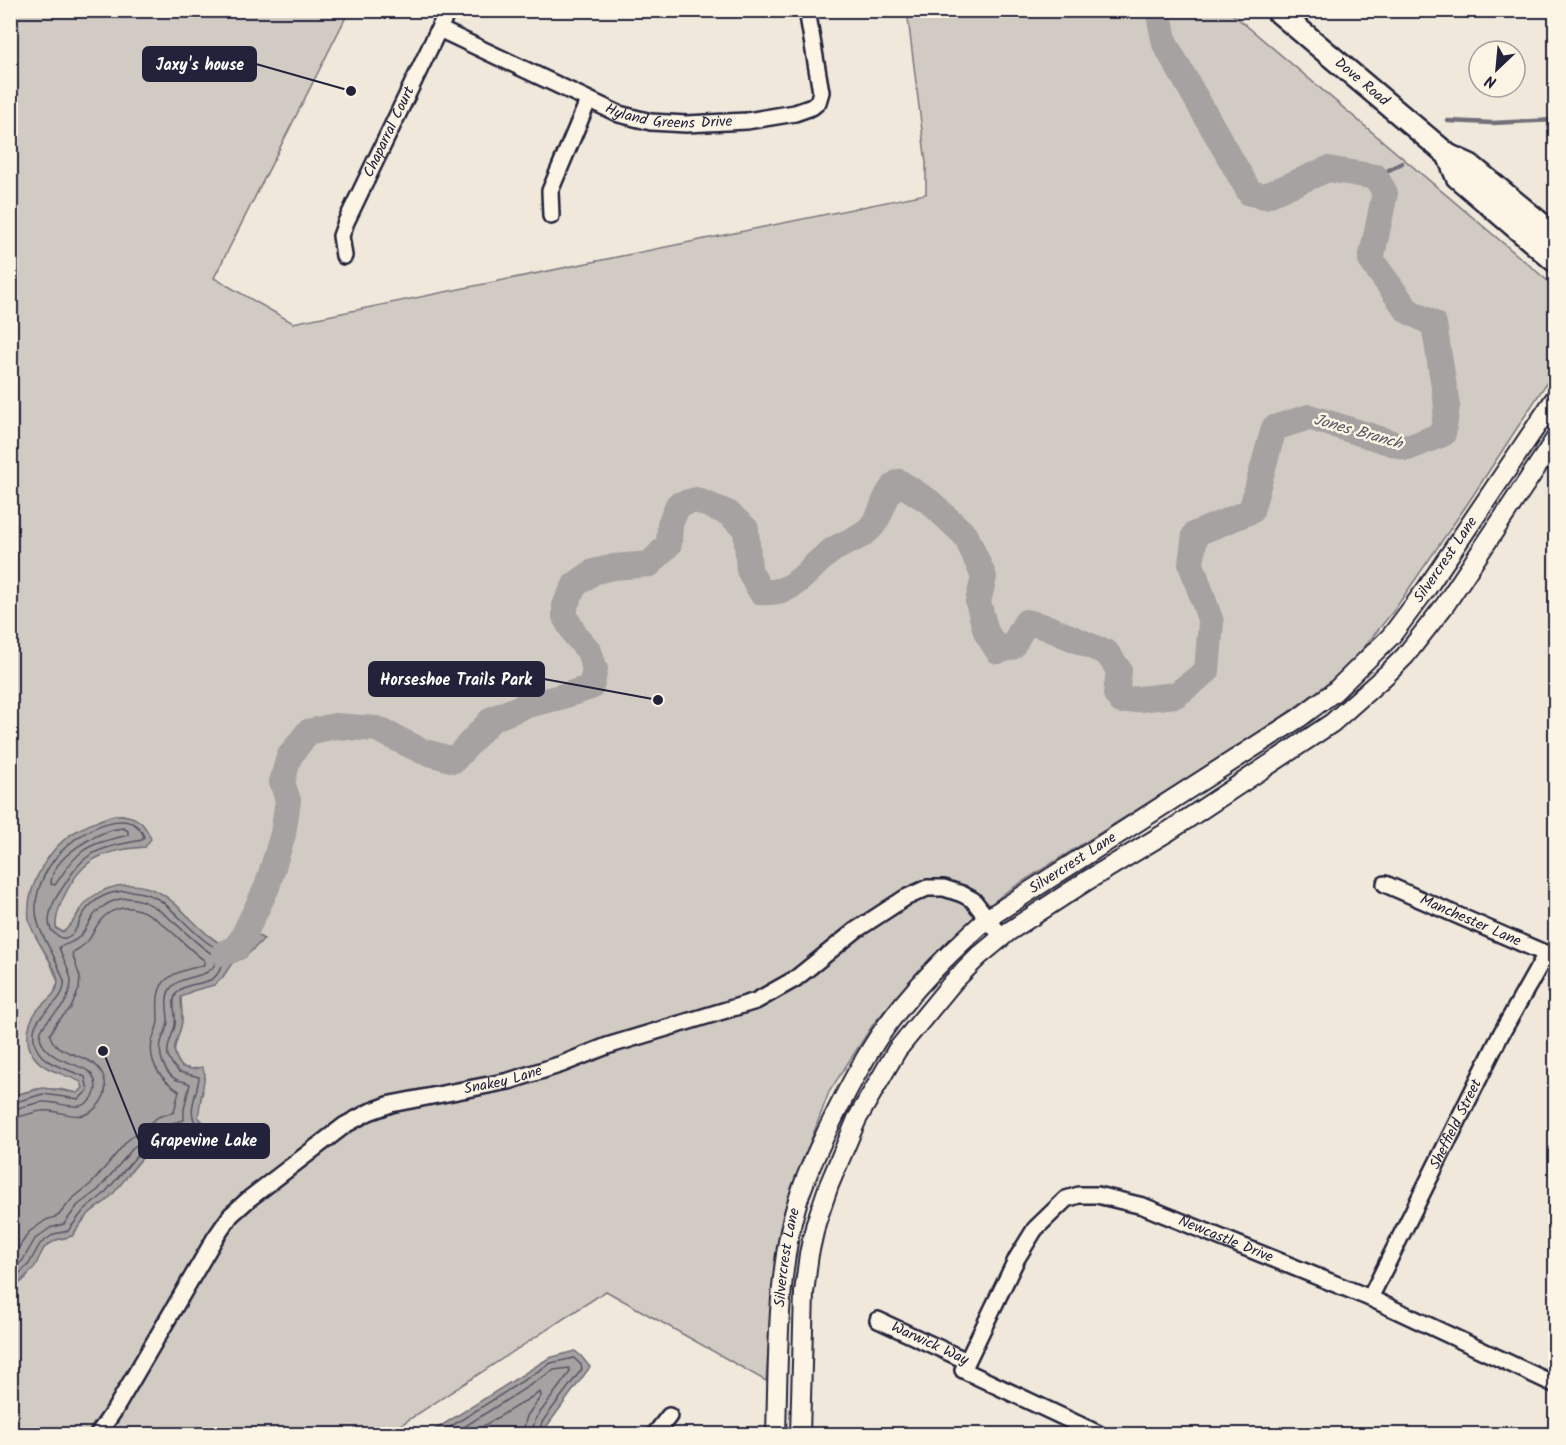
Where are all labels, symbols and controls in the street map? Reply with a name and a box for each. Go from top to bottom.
north arrow [1467,39,1527,99]
callout: Jaxy's house [143,47,256,81]
street label: Dove Road [1329,52,1395,113]
text: Jaxy's house [156,53,244,78]
text: N [1481,68,1501,95]
street label: Chaparral Court [357,82,422,182]
street label: Hyland Greens Drive [601,97,733,136]
water label: Jones Branch [1311,407,1407,457]
street label: Silvercrest Lane [1408,512,1484,608]
callout: Horseshoe Trails Park [369,662,544,696]
text: Horseshoe Trails Park [380,668,533,693]
street label: Silvercrest Lane [1024,826,1122,900]
street label: Manchester Lane [1416,888,1525,954]
street label: Snakey Lane [462,1059,546,1101]
street label: Sheffield Street [1424,1075,1489,1174]
callout: Grapevine Lake [139,1124,269,1158]
text: Grapevine Lake [151,1129,257,1154]
street label: Silvercrest Lane [768,1205,807,1308]
street label: Newcastle Drive [1174,1209,1277,1270]
street label: Warwick Way [887,1316,973,1373]

